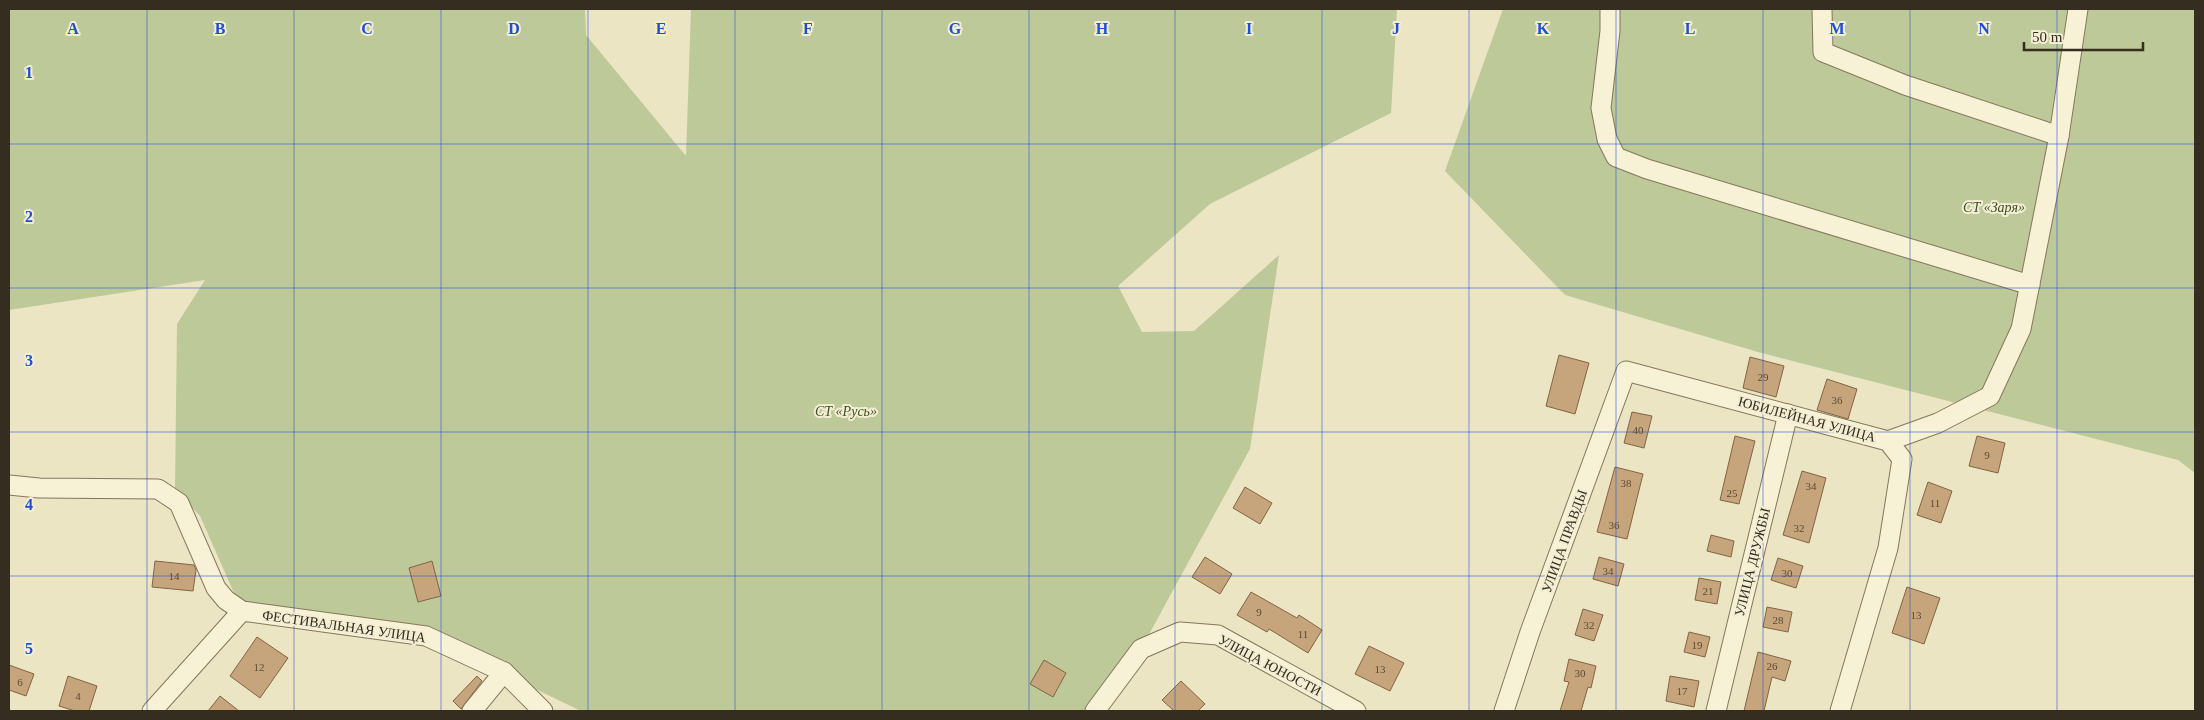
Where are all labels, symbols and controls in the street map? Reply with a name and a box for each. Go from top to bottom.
text: A [67,20,79,37]
text: B [215,20,226,37]
text: C [361,20,373,37]
text: D [508,20,520,37]
text: E [656,20,666,37]
text: F [803,20,813,37]
text: G [949,20,962,37]
text: H [1096,20,1109,37]
text: I [1246,20,1252,37]
text: J [1392,20,1400,37]
text: K [1537,20,1550,37]
text: L [1685,20,1695,37]
text: M [1829,20,1845,37]
text: N [1978,20,1990,37]
scale bar [2024,20,2143,52]
text: 50 m [2032,29,2063,45]
text: 1 [25,64,33,81]
park label: СТ «Заря» [1963,200,2025,215]
text: 2 [25,208,33,225]
text: 3 [25,352,33,369]
house number: 29 [1758,371,1769,383]
street label: ЮБИЛЕЙНАЯ УЛИЦА [1736,393,1878,445]
house number: 36 [1832,394,1843,406]
park label: СТ «Русь» [815,404,877,419]
house number: 40 [1633,424,1644,436]
house number: 9 [1984,449,1990,461]
house number: 38 [1621,477,1632,489]
house number: 34 [1806,480,1817,492]
house number: 25 [1727,487,1738,499]
street label: УЛИЦА ПРАВДЫ [1539,488,1590,595]
text: 4 [25,496,33,513]
house number: 11 [1930,497,1940,509]
street label: УЛИЦА ДРУЖБЫ [1732,506,1773,618]
house number: 36 [1609,519,1620,531]
house number: 32 [1794,522,1805,534]
house number: 34 [1603,565,1614,577]
house number: 30 [1782,567,1793,579]
house number: 14 [169,570,180,582]
house number: 21 [1703,585,1714,597]
house number: 9 [1256,606,1262,618]
street label: ФЕСТИВАЛЬНАЯ УЛИЦА [261,608,428,646]
house number: 13 [1911,609,1922,621]
house number: 28 [1773,614,1784,626]
house number: 32 [1584,619,1595,631]
house number: 11 [1298,628,1308,640]
street label: УЛИЦА ЮНОСТИ [1216,632,1324,699]
house number: 19 [1692,639,1703,651]
text: 5 [25,640,33,657]
house number: 26 [1767,660,1778,672]
house number: 12 [254,661,265,673]
house number: 13 [1375,663,1386,675]
house number: 30 [1575,667,1586,679]
house number: 6 [17,676,23,688]
house number: 17 [1677,685,1688,697]
house number: 4 [75,690,81,702]

